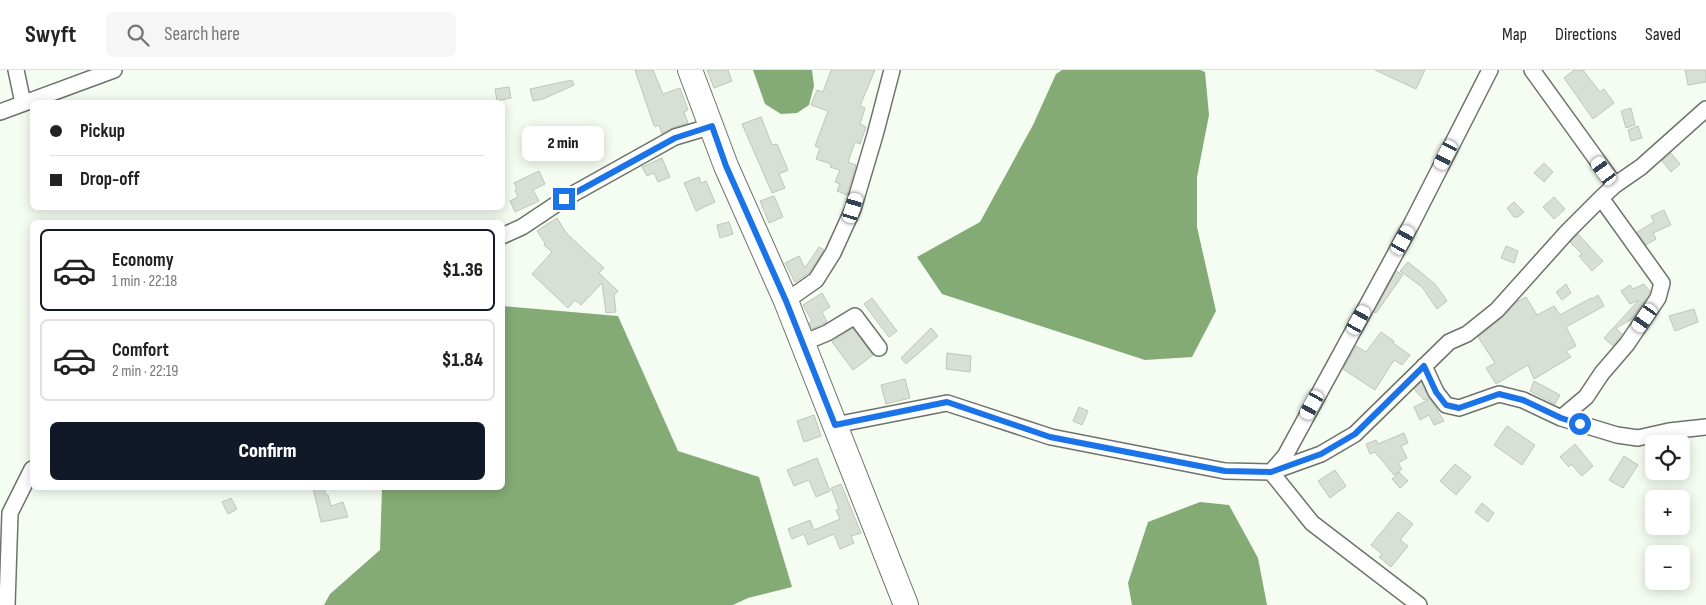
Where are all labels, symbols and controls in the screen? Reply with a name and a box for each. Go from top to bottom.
search box [106,12,456,57]
text: Swyft [25,20,76,49]
icon: search [124,21,152,49]
text: Search here [164,23,240,46]
text: Map [1502,24,1527,45]
text: Directions [1555,24,1617,45]
text: Saved [1645,24,1681,45]
text: Pickup [80,120,125,143]
callout: 2 min [523,126,605,162]
text: 2 min [547,134,579,153]
car [1432,138,1459,172]
car [1589,154,1618,188]
text: Drop-off [80,168,140,191]
route end [553,188,575,210]
car [841,191,864,225]
car [1389,223,1416,257]
icon: car [52,248,97,293]
text: Economy [112,249,174,272]
text: $1.36 [442,259,483,282]
text: 1 min · 22:18 [112,272,177,291]
car [1630,301,1659,335]
car [1345,303,1372,337]
icon: car [52,338,97,383]
text: Comfort [112,339,169,362]
text: $1.84 [442,349,483,372]
text: 2 min · 22:19 [112,362,178,381]
car [1298,388,1325,422]
route start [1569,413,1591,435]
button: Confirm [50,422,485,480]
map controls [1645,435,1690,590]
button: locate [1645,435,1690,480]
button: + [1645,490,1690,535]
button: − [1645,545,1690,590]

